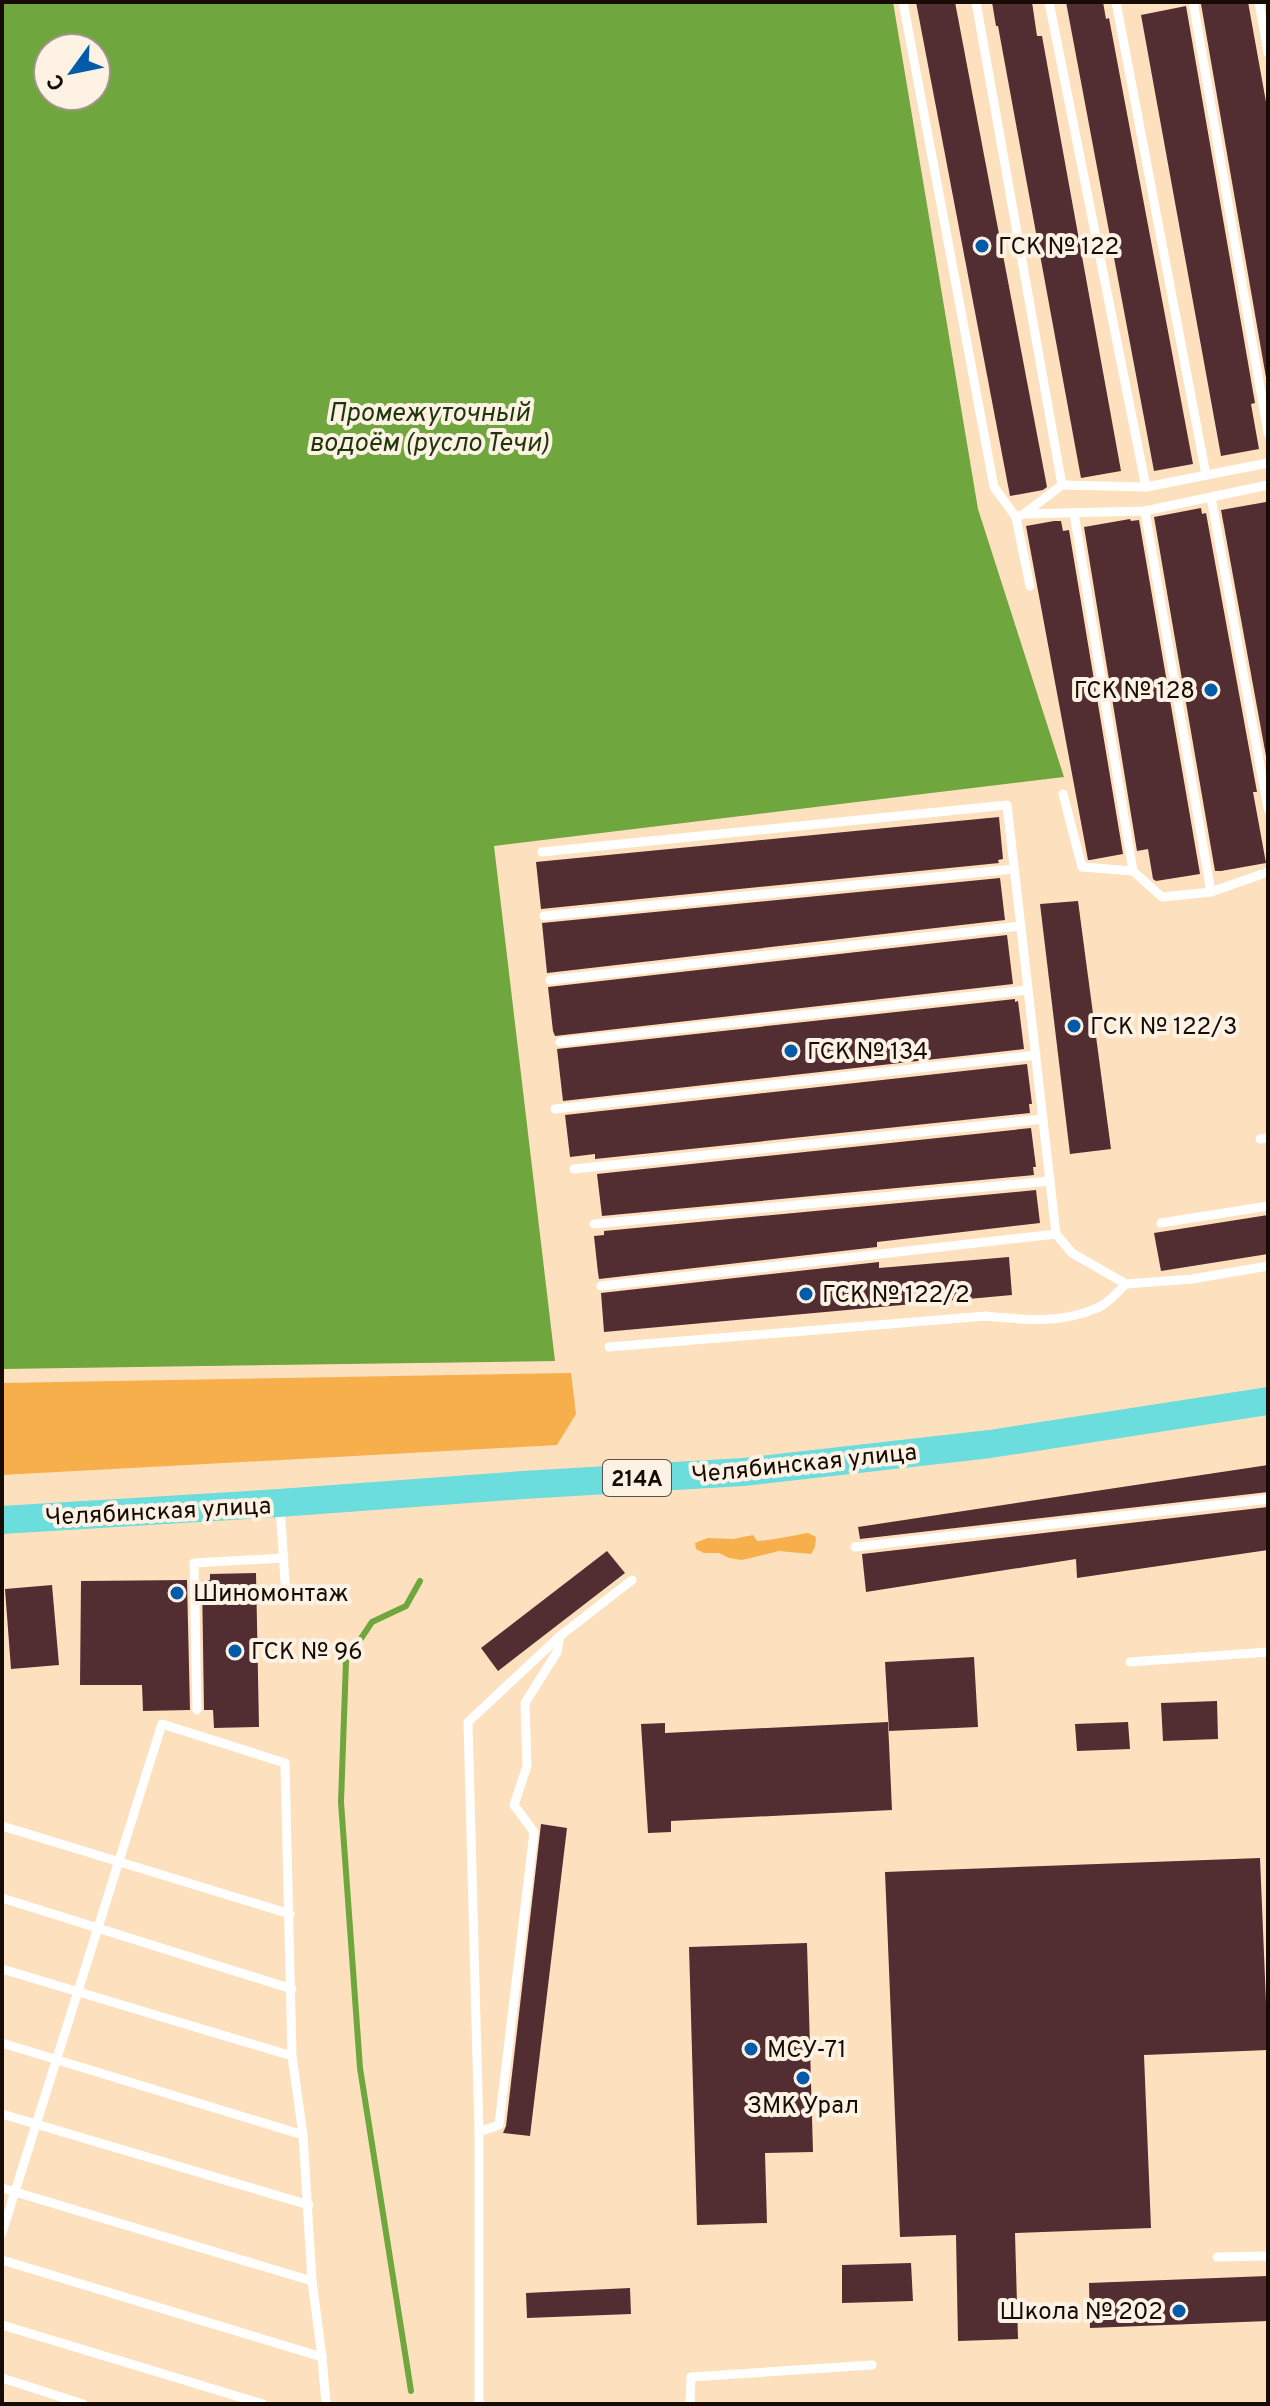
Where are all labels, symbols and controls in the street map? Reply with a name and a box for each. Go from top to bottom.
north arrow [32,32,112,112]
text: С [42,68,72,95]
place label: ГСК № 122 [998,233,1119,263]
marker: ГСК № 122 [973,237,991,255]
water label: Промежуточный водоём (русло Течи) [309,398,549,461]
place label: ГСК № 128 [1074,677,1195,707]
marker: ГСК № 128 [1202,681,1220,699]
place label: ГСК № 122/3 [1090,1013,1237,1043]
marker: ГСК № 122/3 [1065,1017,1083,1035]
place label: ГСК № 134 [807,1038,928,1068]
marker: ГСК № 134 [782,1042,800,1060]
place label: ГСК № 122/2 [822,1281,970,1311]
marker: ГСК № 122/2 [797,1285,815,1303]
street label: Челябинская улица [690,1438,918,1492]
road number: 214А [603,1460,671,1496]
street label: Челябинская улица [44,1492,272,1534]
place label: Шиномонтаж [193,1580,349,1610]
marker: Шиномонтаж [168,1584,186,1602]
place label: ГСК № 96 [251,1638,363,1668]
marker: ГСК № 96 [226,1642,244,1660]
place label: МСУ-71 [767,2036,847,2066]
marker: МСУ-71 [742,2040,760,2058]
marker: ЗМК Урал [794,2069,812,2087]
place label: ЗМК Урал [747,2092,859,2122]
place label: Школа № 202 [999,2298,1163,2328]
marker: Школа № 202 [1170,2302,1188,2320]

